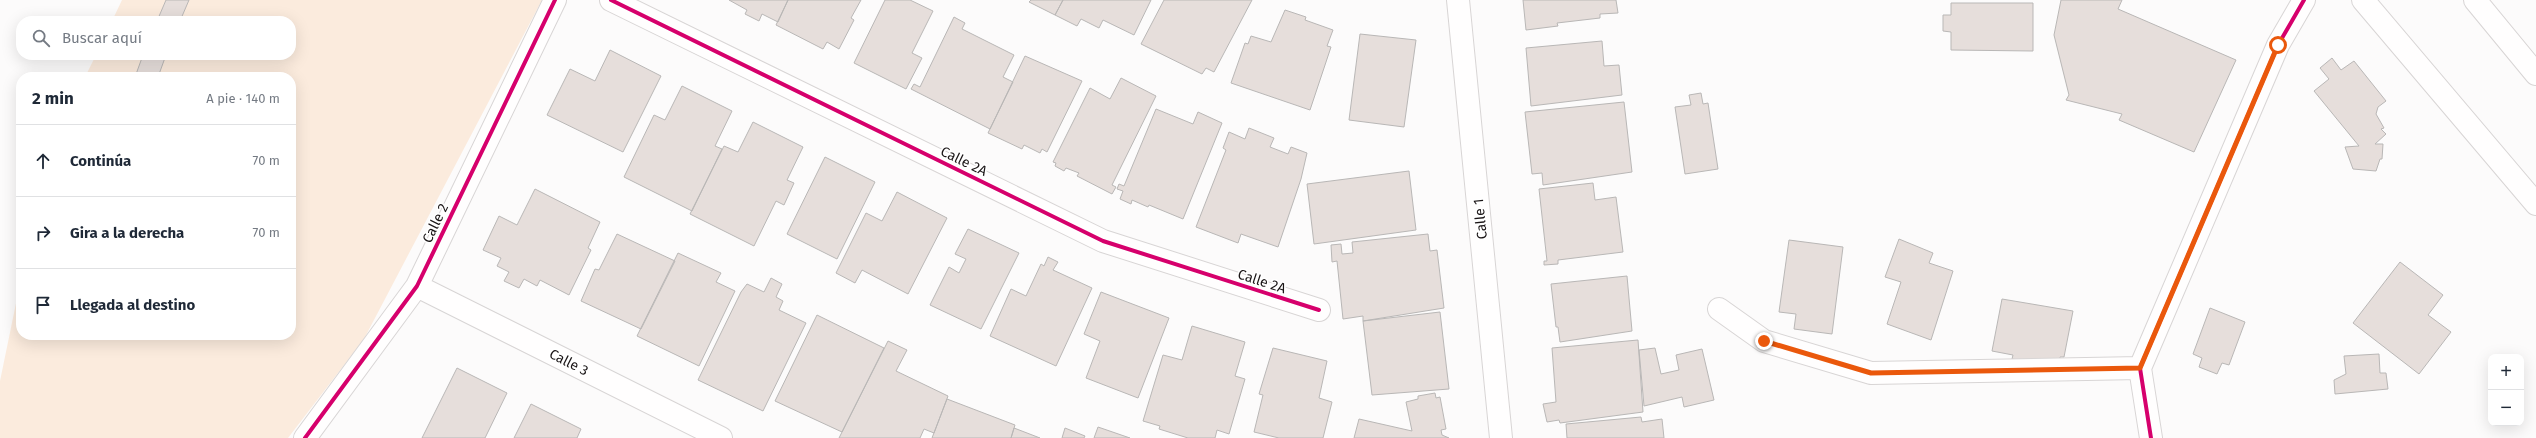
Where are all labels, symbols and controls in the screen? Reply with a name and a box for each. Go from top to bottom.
search box [16,16,296,60]
icon: search [30,27,52,49]
text: Buscar aquí [62,29,142,47]
route start [2269,36,2287,54]
text: 2 min [32,88,74,109]
text: A pie · 140 m [206,91,280,106]
street label: Calle 2A [938,143,990,180]
icon: ahead [32,150,54,172]
text: Continúa [70,152,131,170]
text: 70 m [253,153,280,168]
street label: Calle 1 [1470,198,1491,240]
street label: Calle 2 [419,201,452,246]
icon: right [32,222,54,244]
text: Gira a la derecha [70,224,184,242]
text: 70 m [253,225,280,240]
street label: Calle 2A [1236,266,1288,297]
icon: arrive [32,294,54,316]
text: Llegada al destino [70,296,195,314]
route end [1755,332,1773,350]
street label: Calle 3 [546,345,591,379]
map controls [2488,354,2524,426]
button: + [2488,354,2524,390]
button: − [2488,390,2524,426]

